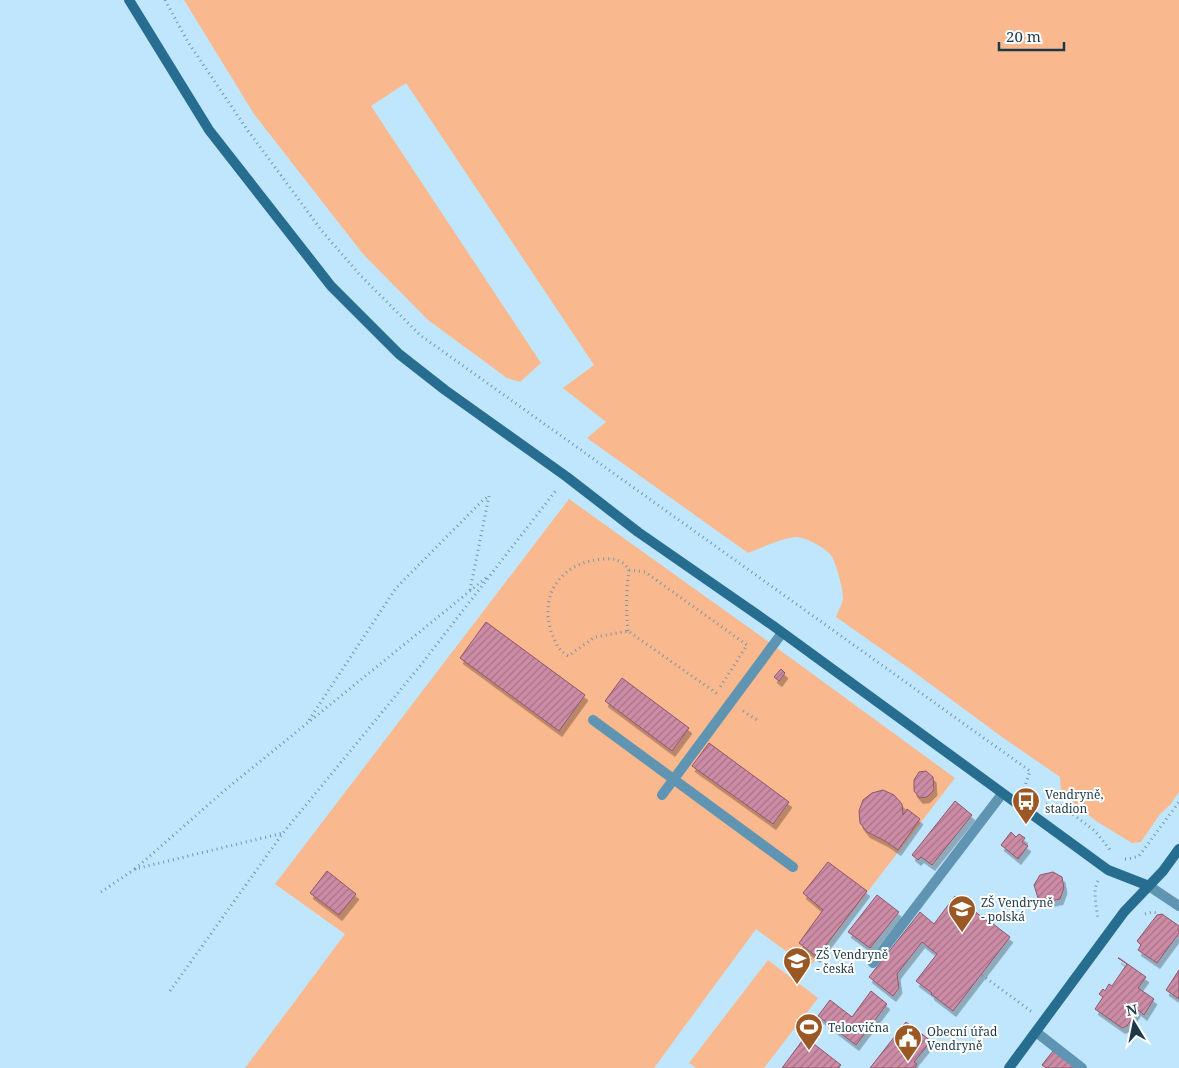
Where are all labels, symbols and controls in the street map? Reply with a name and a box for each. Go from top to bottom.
scale bar [999,20,1064,52]
text: 20 m [1006,26,1041,46]
bus stop icon: Vendryně, stadion [1011,786,1041,825]
place label: Vendryně, stadion [1045,786,1104,817]
school or university icon: ZŠ Vendryně - polská [947,894,977,933]
place label: ZŠ Vendryně - polská [981,894,1053,925]
school or university icon: ZŠ Vendryně - česká [782,946,812,985]
place label: ZŠ Vendryně - česká [816,946,888,977]
north arrow [1109,998,1159,1048]
text: N [1125,999,1139,1020]
sports icon: Telocvična [794,1012,824,1051]
place label: Telocvična [828,1019,889,1036]
public building icon: Obecní úřad Vendryně [893,1023,923,1062]
place label: Obecní úřad Vendryně [927,1023,998,1054]

